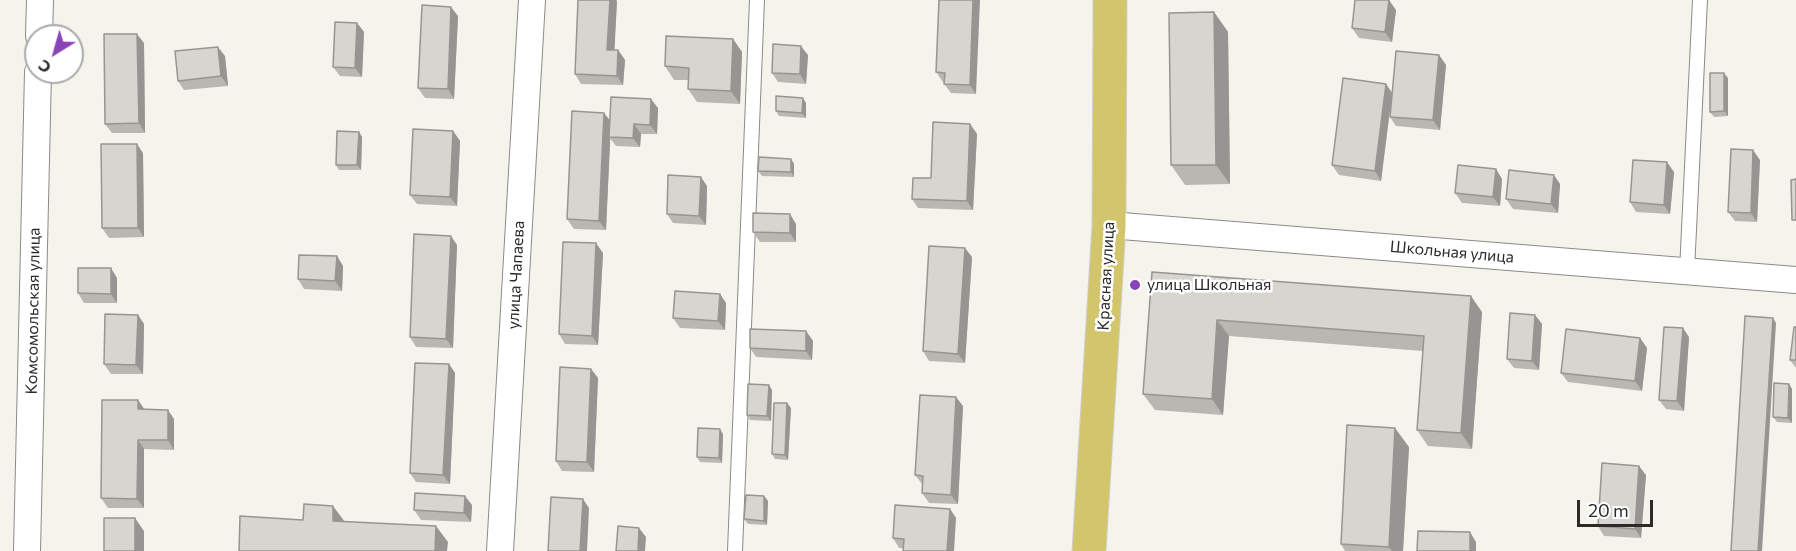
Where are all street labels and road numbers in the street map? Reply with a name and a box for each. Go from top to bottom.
street label: улица Чапаева [504,220,528,330]
street label: Красная улица [1094,221,1118,331]
street label: Комсомольская улица [22,227,44,395]
street label: Школьная улица [1389,237,1515,267]

